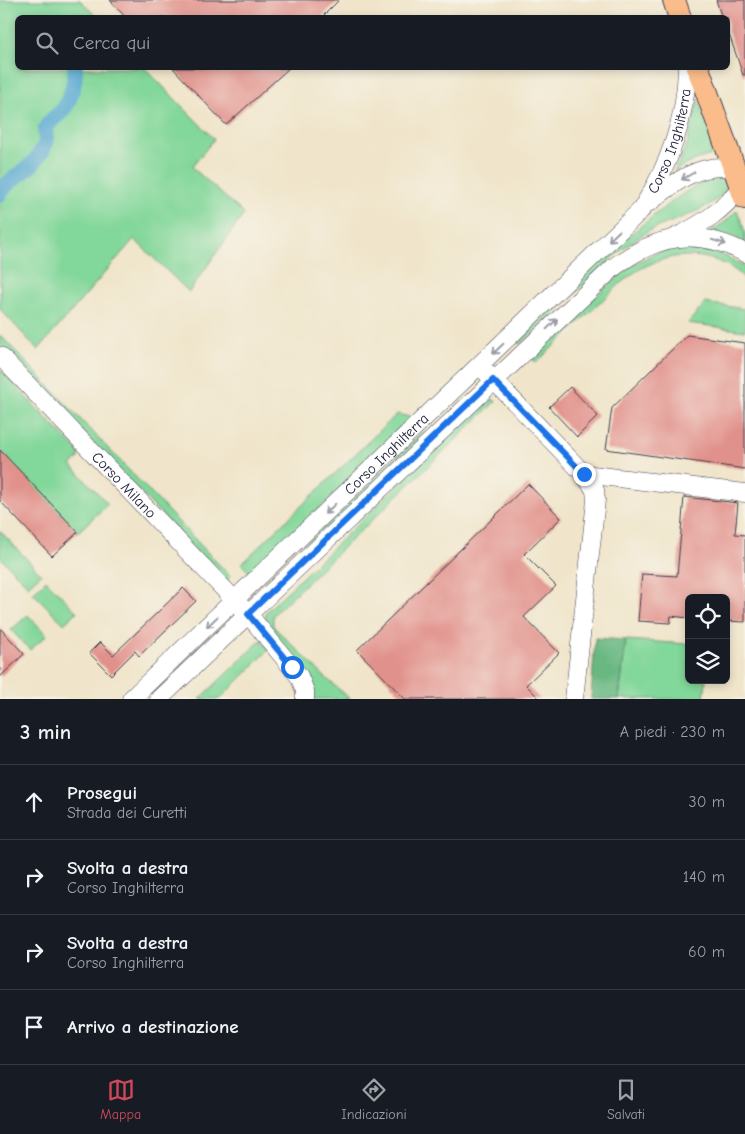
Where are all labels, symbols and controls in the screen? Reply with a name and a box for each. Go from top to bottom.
search box [15,15,730,70]
icon: search [33,29,61,57]
text: Cerca qui [73,32,150,54]
street label: Corso Inghilterra [644,88,695,197]
one-way arrow [680,171,695,181]
one-way arrow [609,229,621,241]
one-way arrow [711,238,727,248]
one-way arrow [546,318,558,330]
one-way arrow [491,343,504,355]
street label: Corso Inghilterra [341,409,432,499]
street label: Corso Milano [88,448,160,522]
route end [573,463,596,486]
one-way arrow [323,503,336,515]
map controls [685,594,730,684]
button: locate [685,594,730,639]
one-way arrow [206,616,219,628]
button: layers [685,639,730,684]
route start [281,656,304,679]
text: 3 min [20,720,71,744]
text: A piedi · 230 m [620,723,725,741]
text: Prosegui [67,782,137,804]
icon: ahead [20,788,48,816]
text: 30 m [689,793,725,811]
text: Strada dei Curetti [67,804,187,822]
text: Svolta a destra [67,857,188,879]
icon: right [20,863,48,891]
text: 140 m [683,868,725,886]
text: Corso Inghilterra [67,879,184,897]
text: Svolta a destra [67,932,188,954]
icon: right [20,938,48,966]
text: 60 m [688,943,725,961]
text: Corso Inghilterra [67,954,184,972]
icon: arrive [20,1013,48,1041]
text: Arrivo a destinazione [67,1016,239,1038]
tab: Mappa [100,1076,141,1123]
tab: Indicazioni [341,1076,407,1123]
tab: Salvati [607,1076,645,1123]

